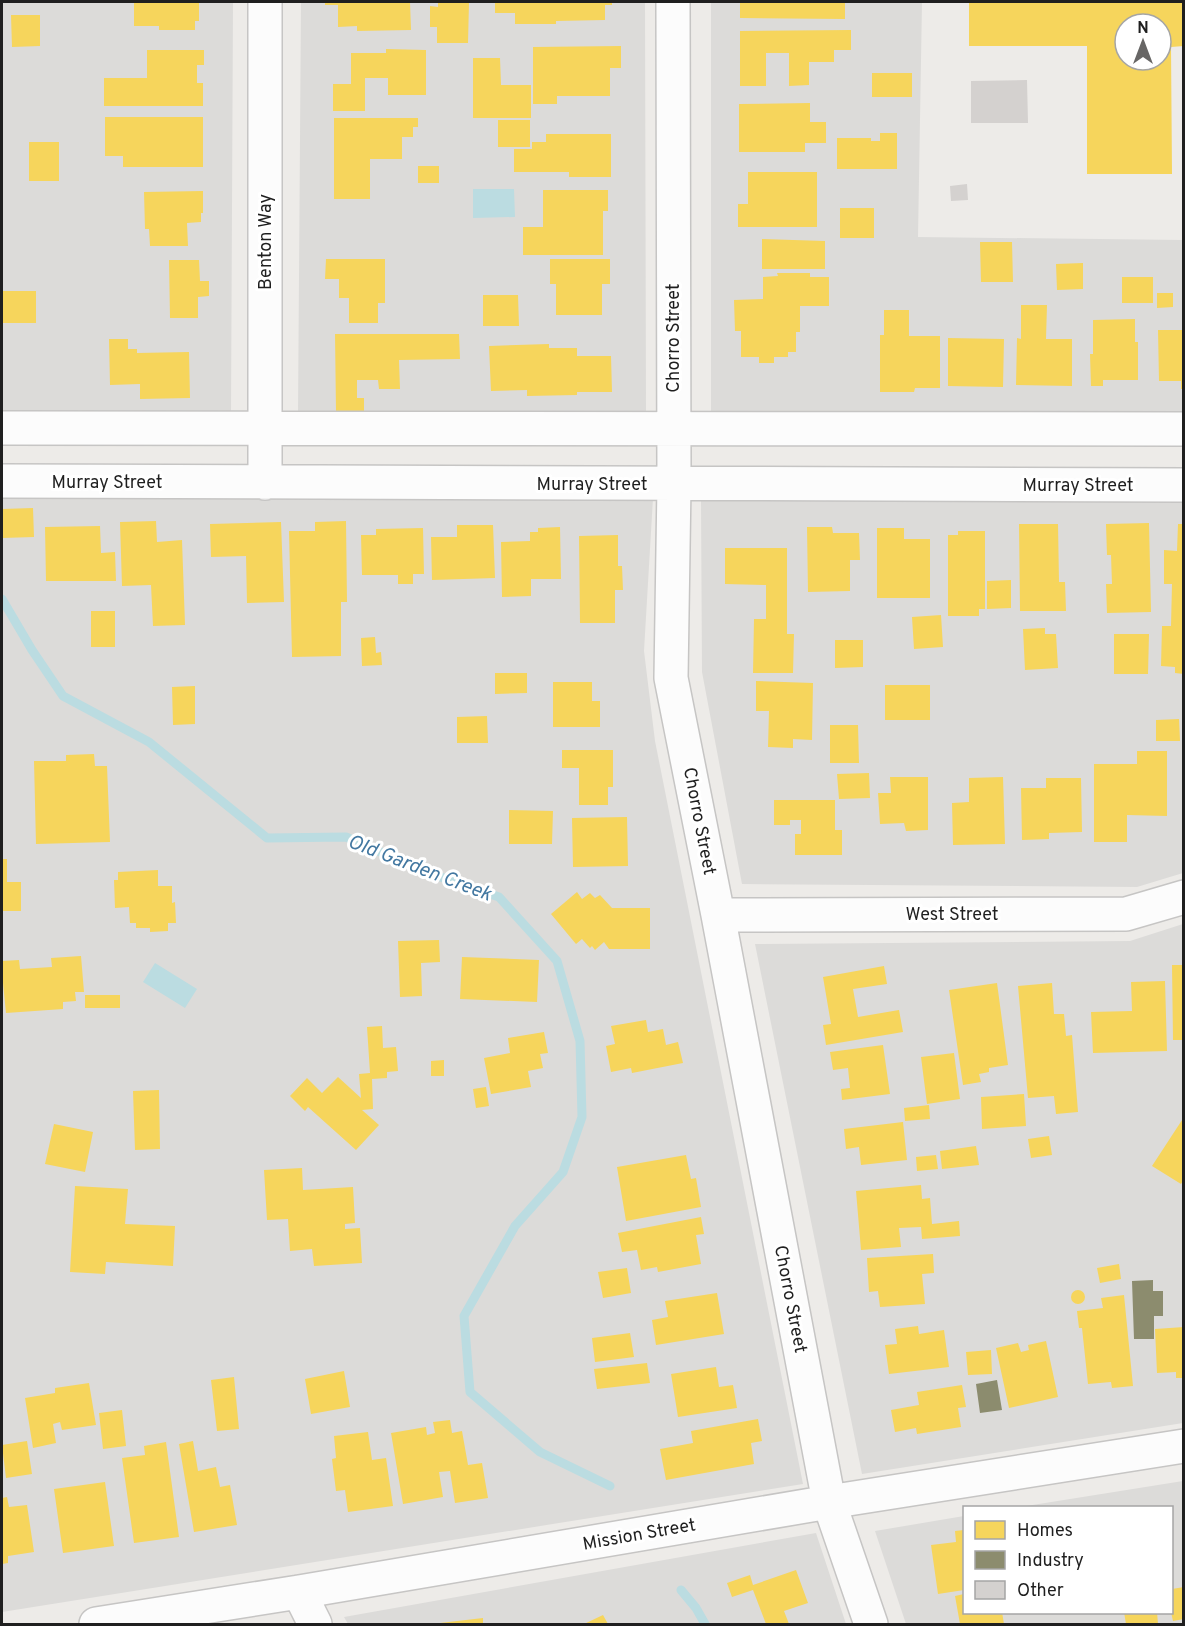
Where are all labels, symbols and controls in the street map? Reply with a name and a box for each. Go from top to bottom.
north arrow [1113,12,1173,72]
text: N [1137,19,1149,39]
street label: Benton Way [255,194,278,290]
street label: Chorro Street [663,283,686,393]
street label: Murray Street [51,472,163,495]
street label: Murray Street [536,474,648,497]
street label: Murray Street [1022,475,1134,498]
street label: Chorro Street [677,765,720,877]
water label: Old Garden Creek [344,830,496,909]
street label: West Street [905,904,999,927]
street label: Chorro Street [768,1243,811,1355]
legend [963,1506,1173,1614]
street label: Mission Street [581,1514,698,1557]
text: Homes [1017,1520,1073,1543]
text: Industry [1017,1550,1084,1573]
text: Other [1017,1580,1064,1603]

